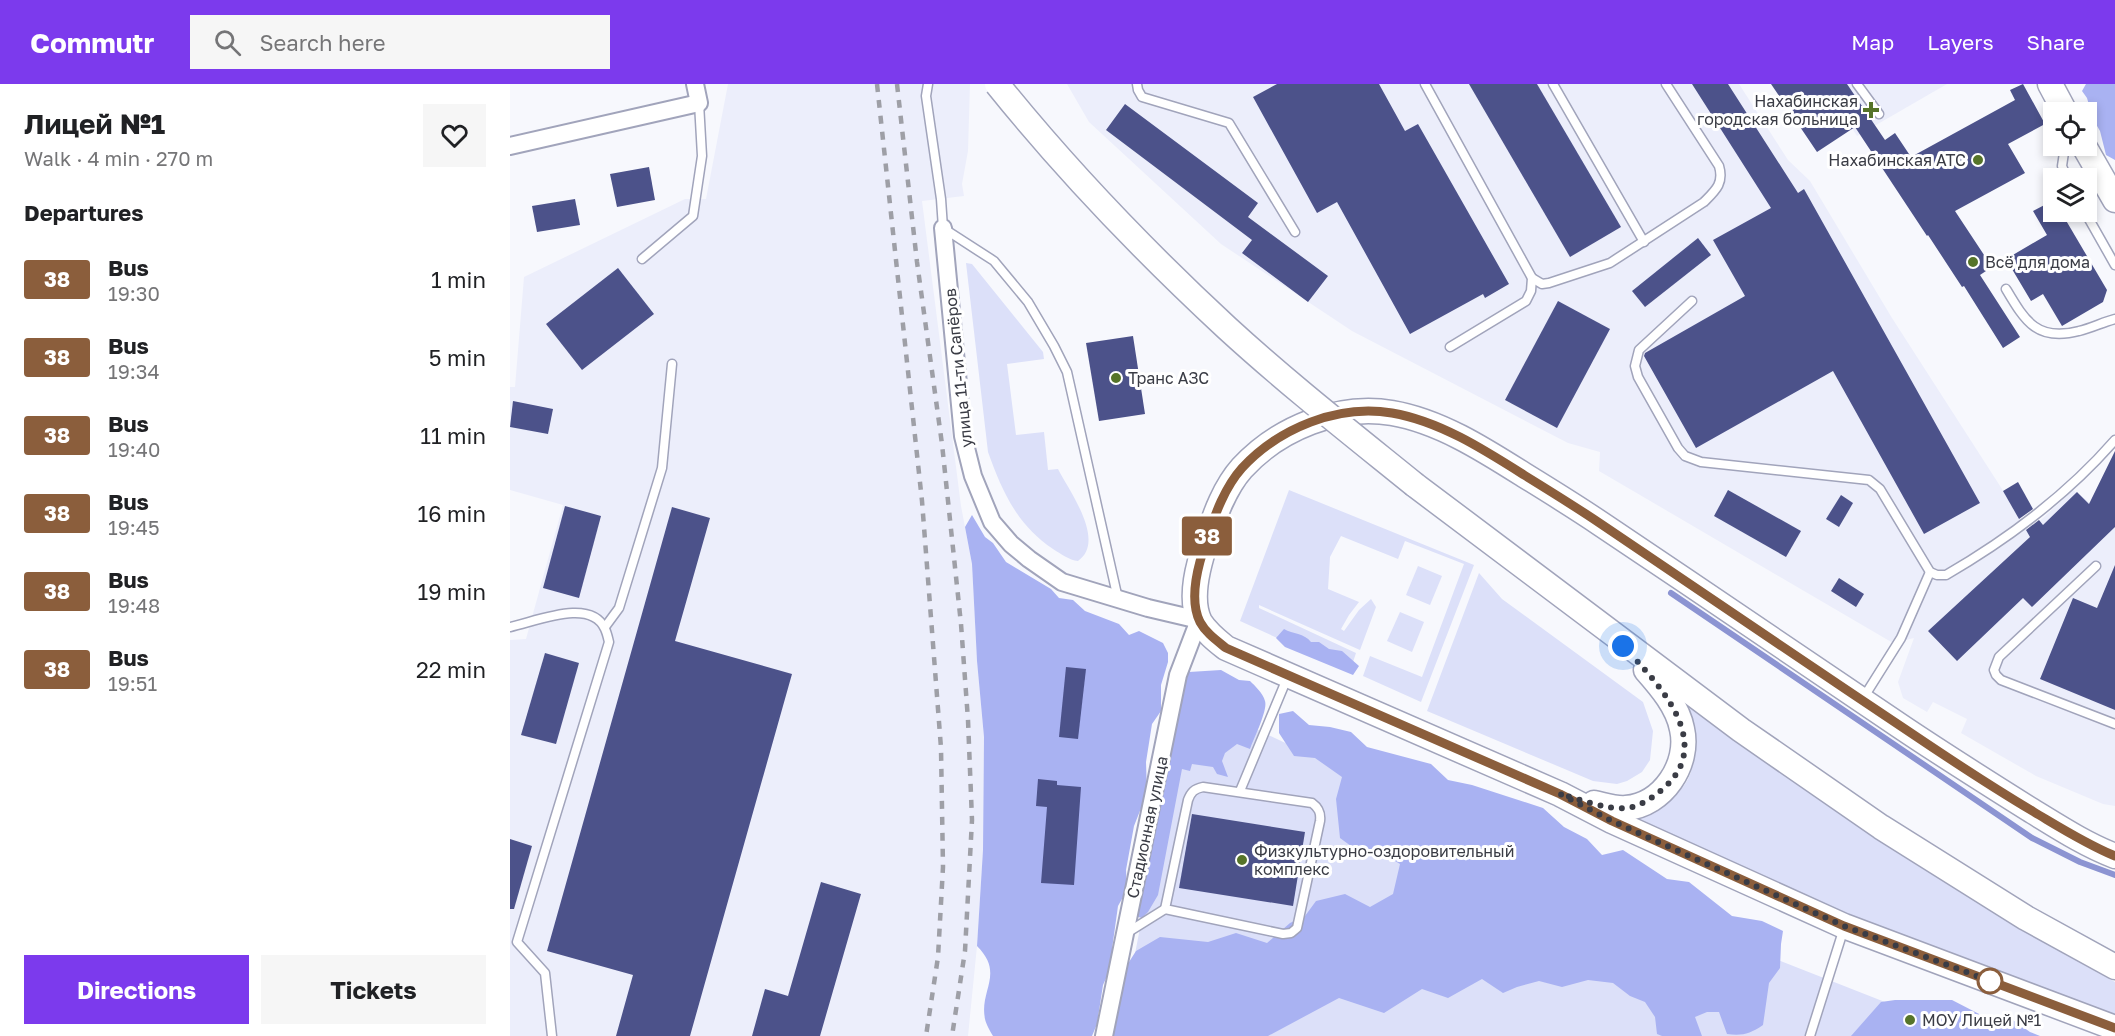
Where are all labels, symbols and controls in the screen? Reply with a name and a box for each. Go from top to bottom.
search box [190,15,610,69]
text: Commutr [30,26,154,59]
icon: search [211,26,244,59]
text: Search here [259,29,386,56]
text: Map [1851,29,1894,55]
text: Layers [1927,29,1994,55]
text: Share [2027,29,2085,55]
place label: Нахабинская городская больница [1697,91,1858,129]
marker: Нахабинская городская больница [1862,101,1880,119]
map controls [2043,102,2097,222]
button: locate [2043,102,2097,156]
button: heart [423,104,486,167]
text: Лицей №1 [24,107,165,140]
text: Walk · 4 min · 270 m [24,146,213,170]
place label: Нахабинская АТС [1828,150,1966,170]
marker: Нахабинская АТС [1971,153,1985,167]
button: layers [2043,168,2097,222]
text: Departures [24,199,143,226]
place label: Всё для дома [1985,252,2090,272]
text: Bus [108,254,149,281]
marker: Всё для дома [1966,255,1980,269]
text: 38 [44,266,70,292]
text: 1 min [431,266,486,293]
text: 19:30 [108,281,160,305]
street label: улица 11-ти Сапёров [940,287,976,449]
text: Bus [108,332,149,359]
text: 38 [44,344,70,370]
text: 5 min [429,344,486,371]
text: 19:34 [108,359,160,383]
place label: Транс АЗС [1128,368,1209,388]
marker: Транс АЗС [1109,371,1123,385]
text: Bus [108,410,149,437]
text: 38 [44,422,70,448]
text: 11 min [420,422,486,449]
text: 19:40 [108,437,160,461]
text: Bus [108,488,149,515]
text: 38 [44,500,70,526]
text: 16 min [418,500,486,527]
text: 19:45 [108,515,160,539]
line badge: 38 [1180,516,1234,556]
text: 38 [1194,523,1220,549]
text: Bus [108,566,149,593]
text: 38 [44,578,70,604]
text: 19 min [418,578,486,605]
text: 19:48 [108,593,160,617]
your location [1608,631,1638,661]
text: Bus [108,644,149,671]
text: 38 [44,656,70,682]
text: 22 min [416,656,486,683]
text: 19:51 [108,671,157,695]
street label: Стадионная улица [1122,754,1172,900]
place label: Физкультурно-оздоровительный комплекс [1254,841,1515,879]
marker: Физкультурно-оздоровительный комплекс [1235,853,1249,867]
button: Directions [24,955,249,1024]
button: Tickets [261,955,486,1024]
unlabelled marker [1977,968,2003,994]
place label: МОУ Лицей №1 [1922,1010,2042,1030]
marker: МОУ Лицей №1 [1903,1013,1917,1027]

